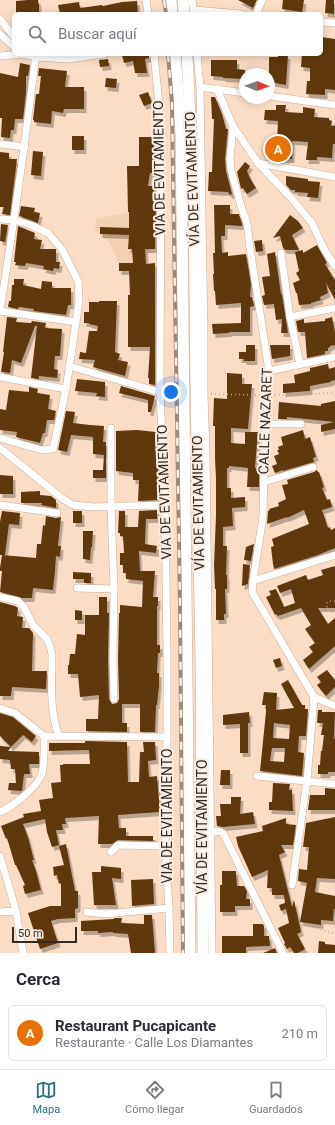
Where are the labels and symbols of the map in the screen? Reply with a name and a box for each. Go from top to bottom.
north arrow [239,68,275,104]
street label: VIA DE EVITAMIENTO [150,100,168,236]
street label: VÍA DE EVITAMIENTO [181,111,202,247]
pin: A [265,134,291,164]
street label: CALLE NAZARET [255,367,275,475]
your location [161,382,181,402]
street label: VIA DE EVITAMIENTO [154,424,174,560]
street label: VÍA DE EVITAMIENTO [188,435,207,571]
street label: VIA DE EVITAMIENTO [159,748,175,884]
street label: VÍA DE EVITAMIENTO [193,759,210,895]
scale bar [12,925,77,944]

